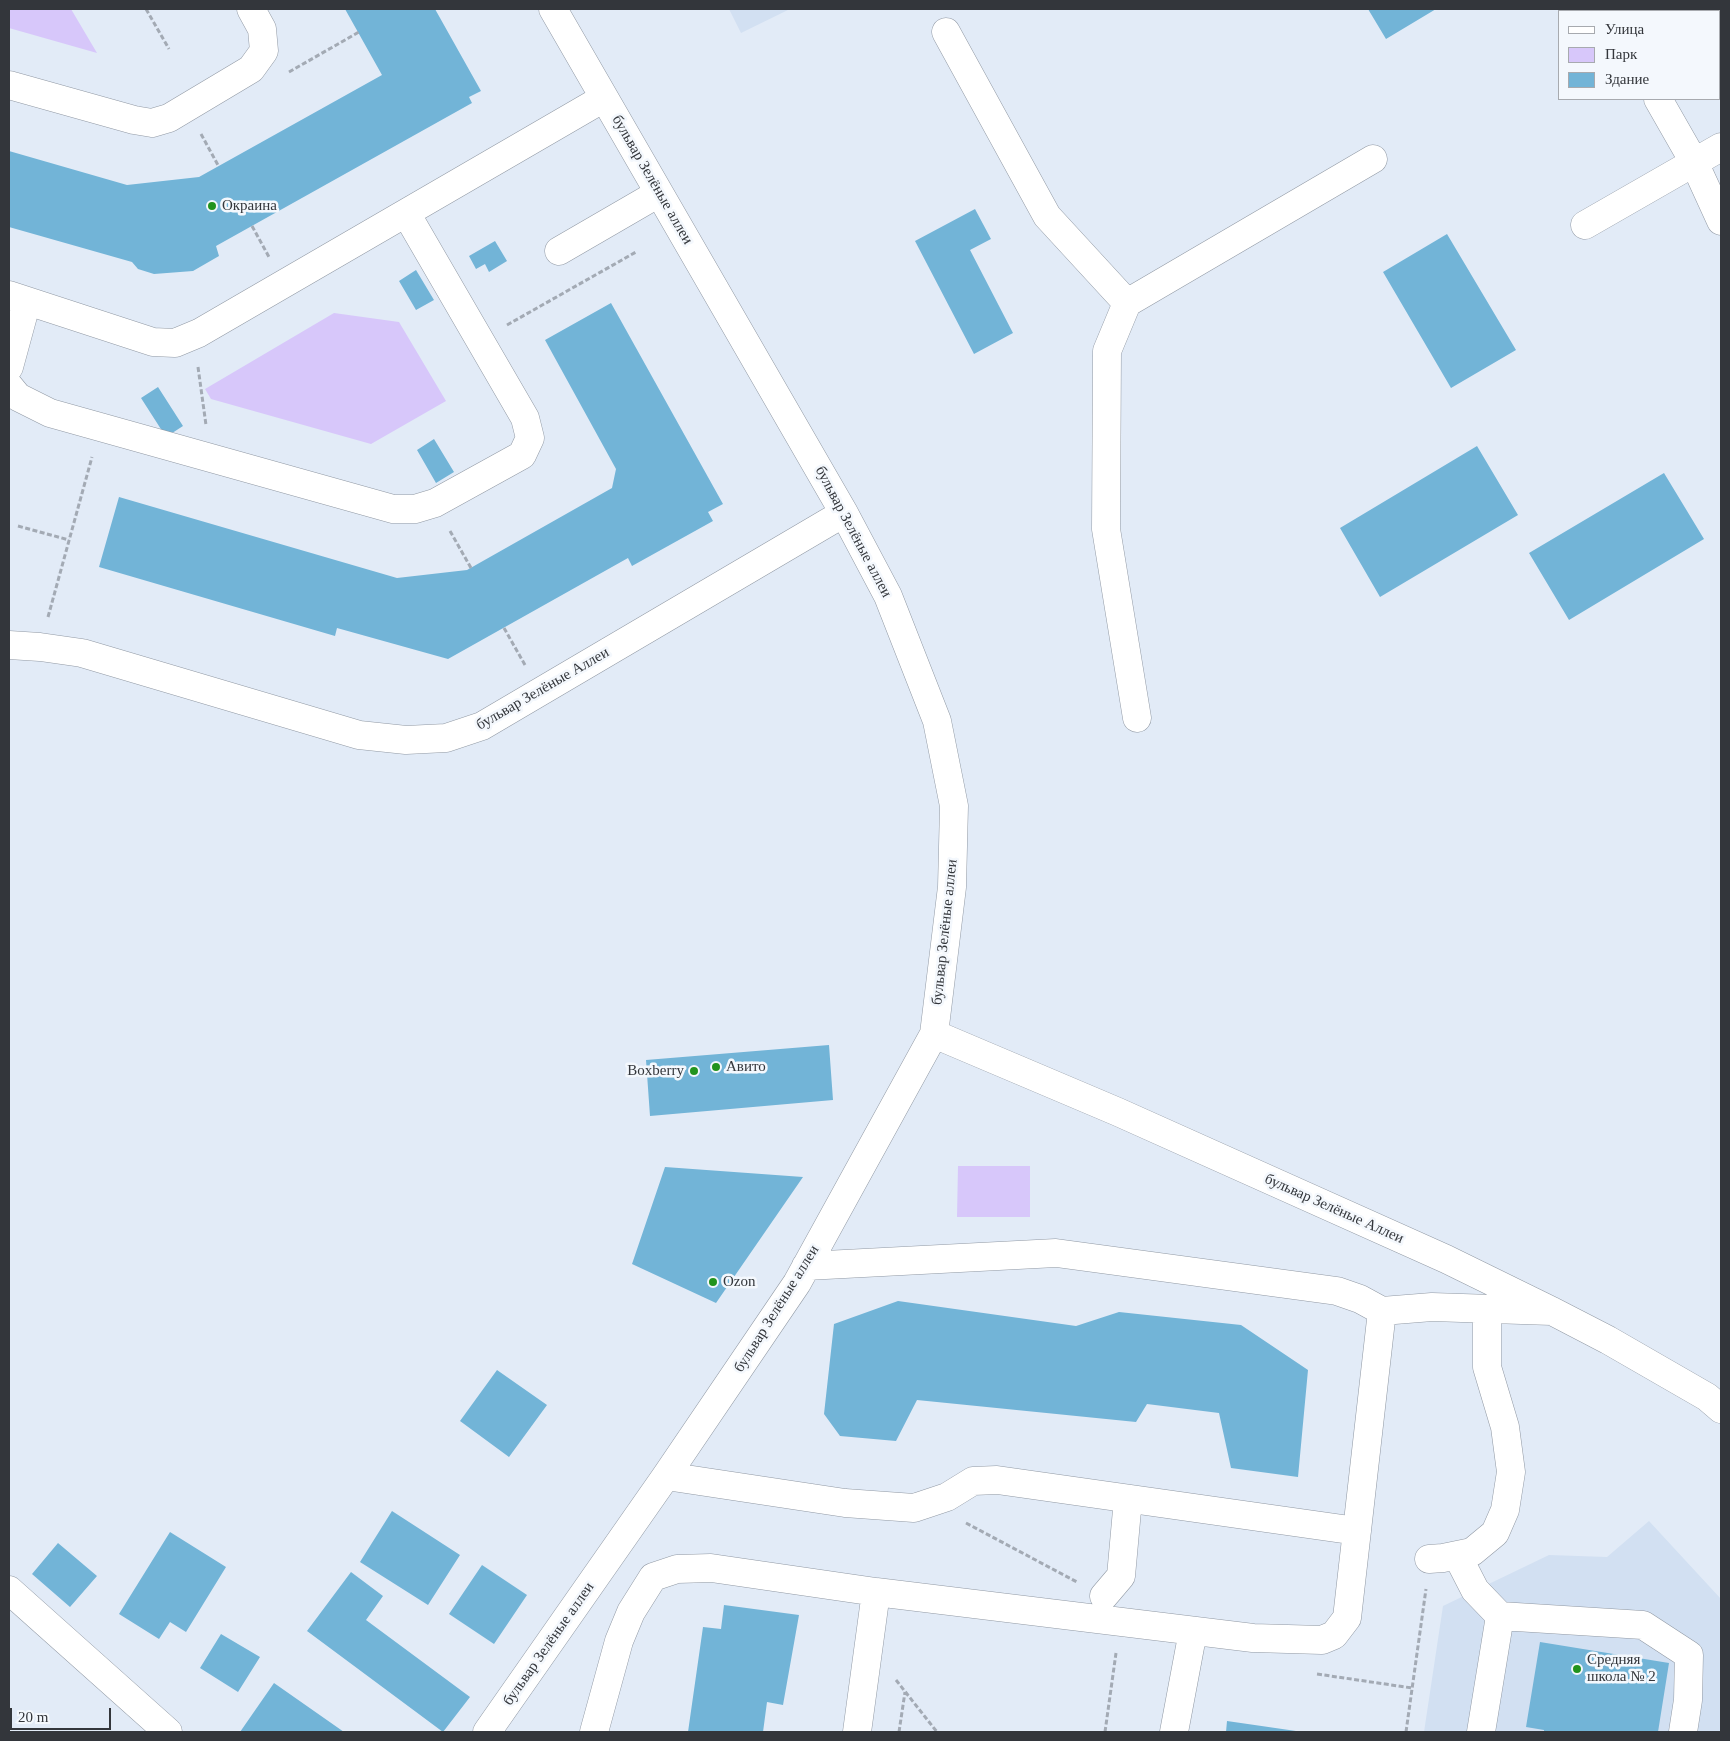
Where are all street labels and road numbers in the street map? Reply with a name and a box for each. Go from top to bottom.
street label: бульвар Зелёные аллеи [608,112,696,248]
street label: бульвар Зелёные аллеи [811,463,895,601]
street label: бульвар Зелёные Аллеи [473,644,613,734]
street label: бульвар Зелёные аллеи [928,858,962,1006]
street label: бульвар Зелёные Аллеи [1262,1170,1406,1248]
street label: бульвар Зелёные аллеи [731,1242,823,1376]
street label: бульвар Зелёные аллеи [500,1579,598,1709]

